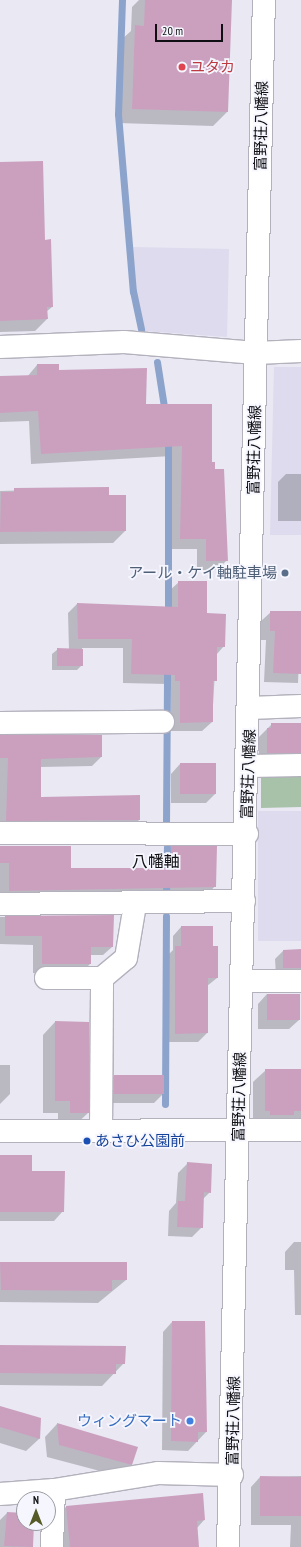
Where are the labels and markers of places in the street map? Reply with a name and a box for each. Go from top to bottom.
place label: ユタカ [190,58,235,76]
marker: ユタカ [177,62,187,72]
place label: アール・ケイ軸駐車場 [128,564,277,582]
marker: アール・ケイ軸駐車場 [280,568,290,578]
place label: あさひ公園前 [95,1132,185,1150]
marker: あさひ公園前 [82,1136,92,1146]
place label: ウィングマート [77,1412,182,1430]
marker: ウィングマート [185,1416,195,1426]

